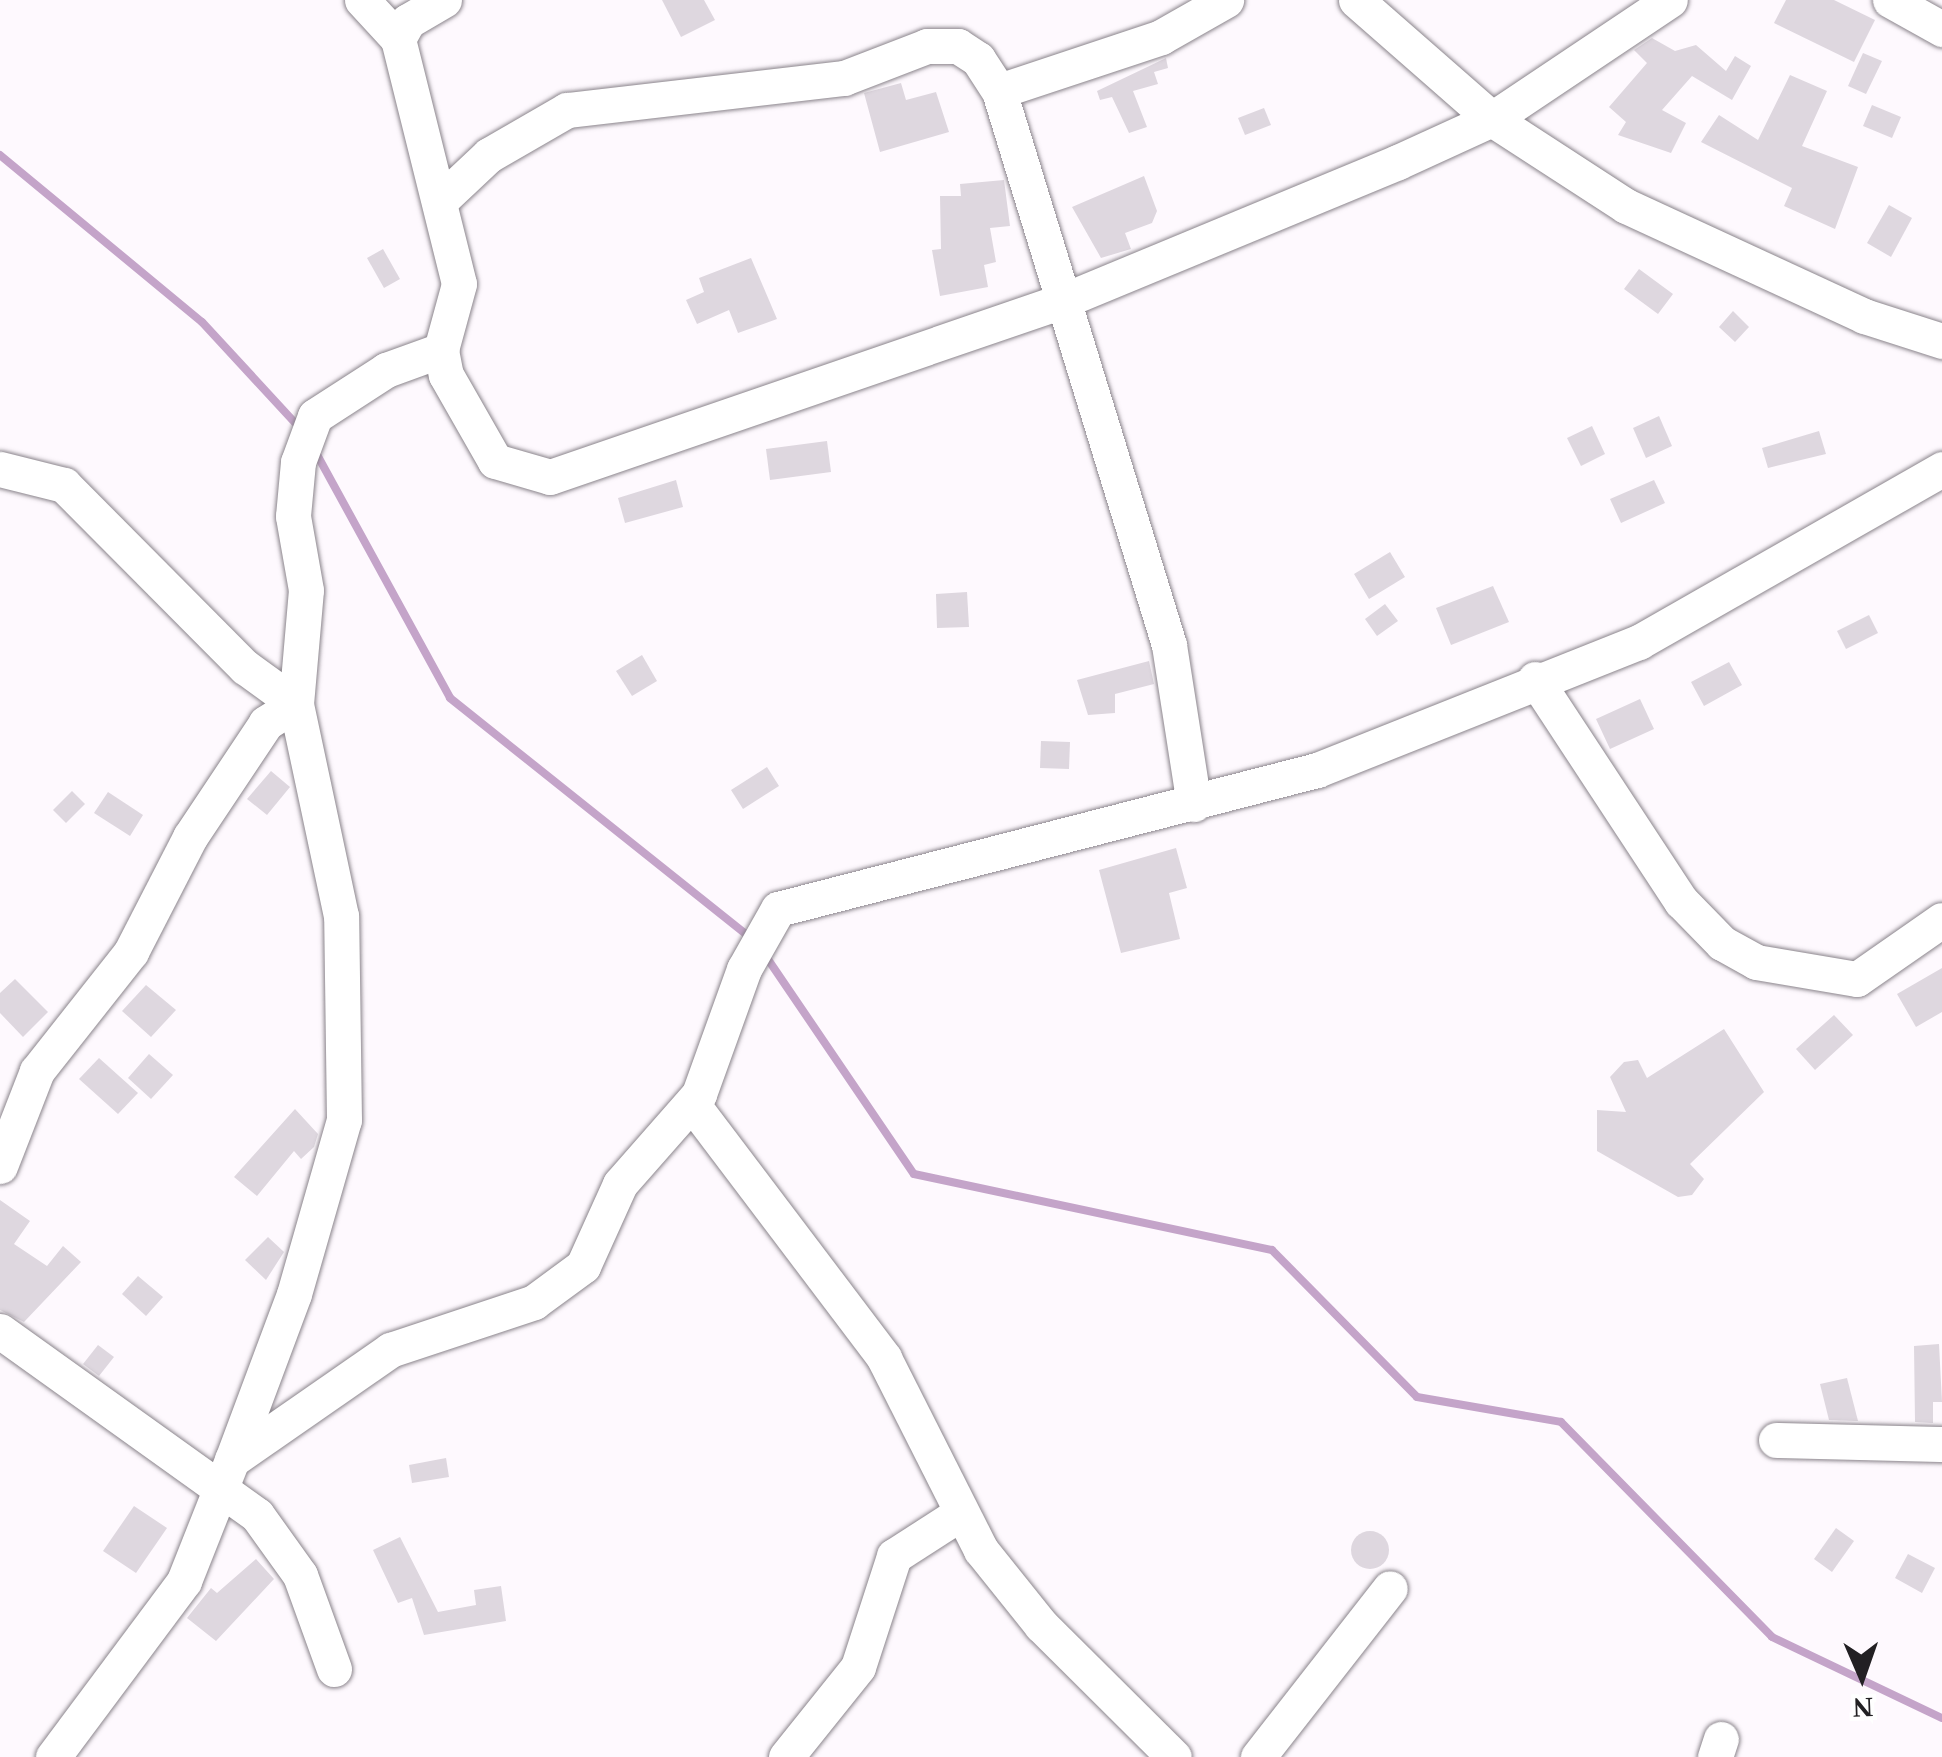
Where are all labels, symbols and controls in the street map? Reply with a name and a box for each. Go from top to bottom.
north arrow [1812,1627,1912,1727]
text: N [1852,1692,1874,1723]

